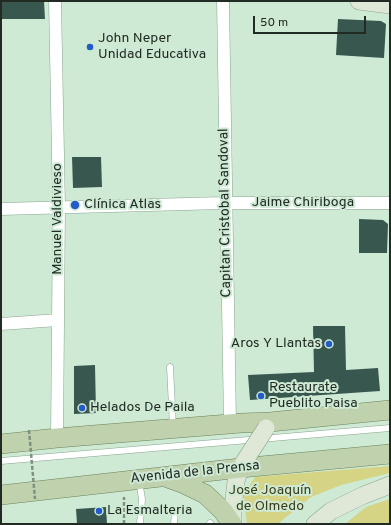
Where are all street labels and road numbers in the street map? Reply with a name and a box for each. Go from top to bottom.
street label: Capitan Cristobal Sandoval [216,128,236,298]
street label: Manuel Valdivieso [50,163,66,275]
street label: Jaime Chiriboga [252,195,354,211]
street label: Avenida de la Prensa [130,458,260,488]

